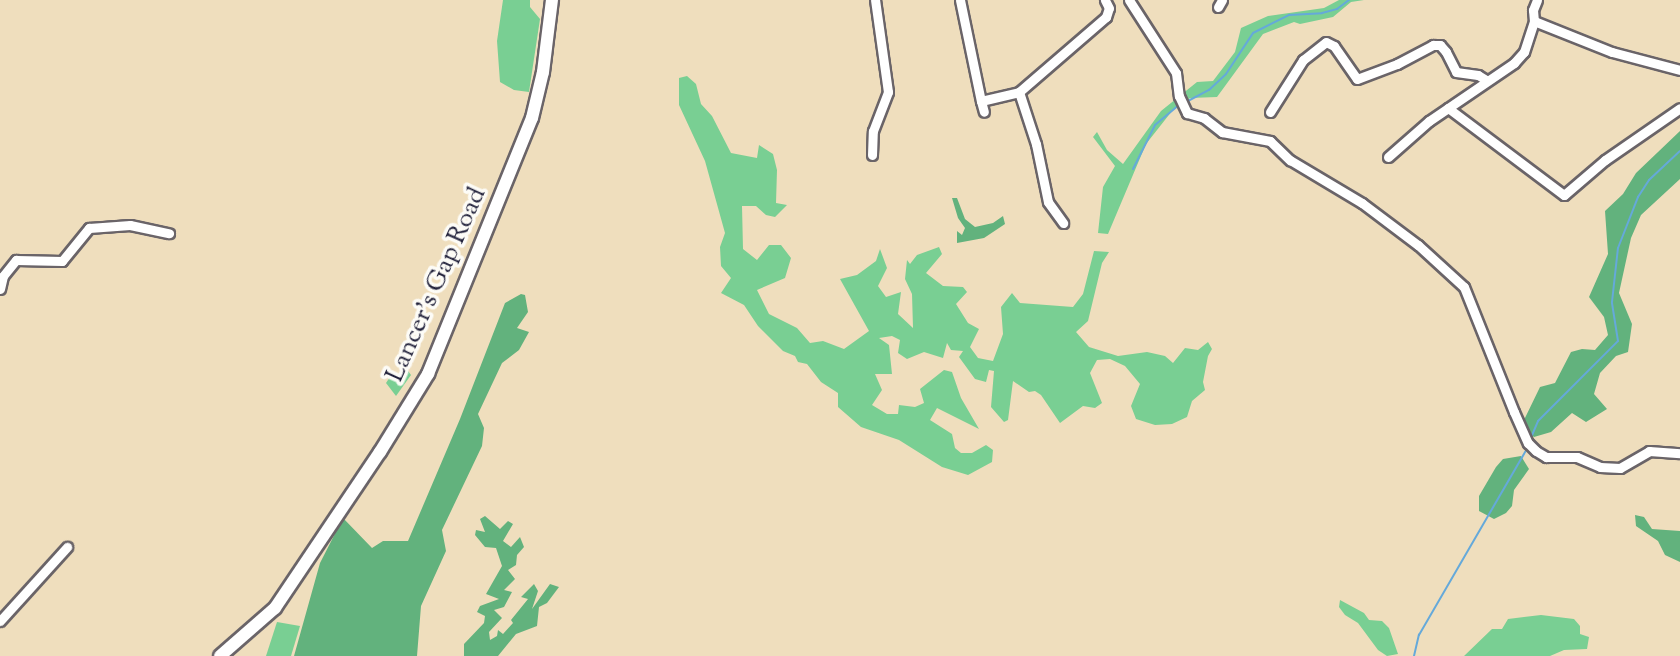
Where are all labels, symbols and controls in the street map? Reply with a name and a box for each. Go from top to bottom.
street label: Lancer's Gap Road [380,183,494,387]

